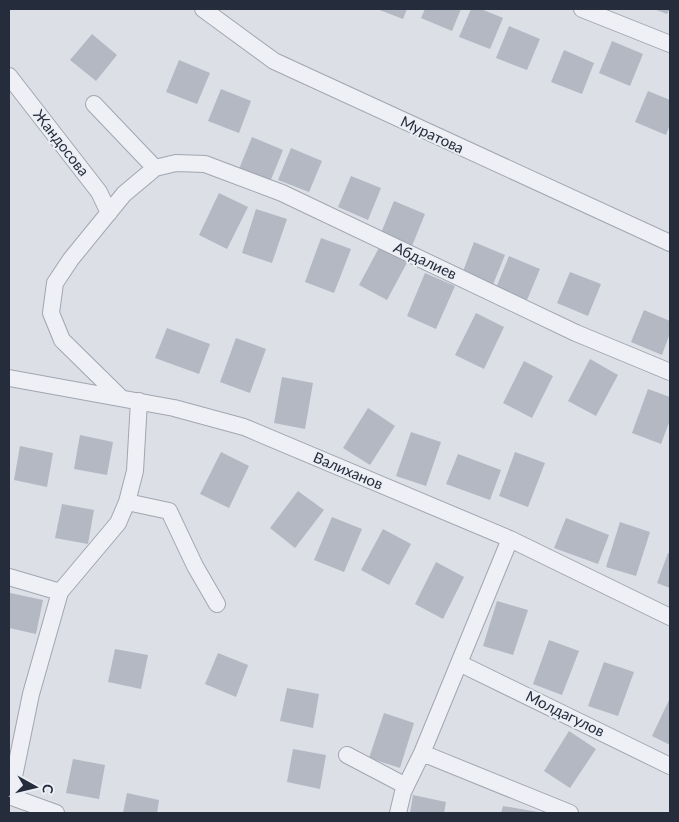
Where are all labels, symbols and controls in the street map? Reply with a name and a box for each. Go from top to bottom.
street label: Жандосова [30,106,93,179]
street label: Муратова [398,112,467,157]
street label: Абдалиев [391,238,460,283]
street label: Валиханов [311,447,386,493]
street label: Молдагулов [523,686,608,740]
north arrow [10,762,60,812]
text: С [39,783,57,795]

